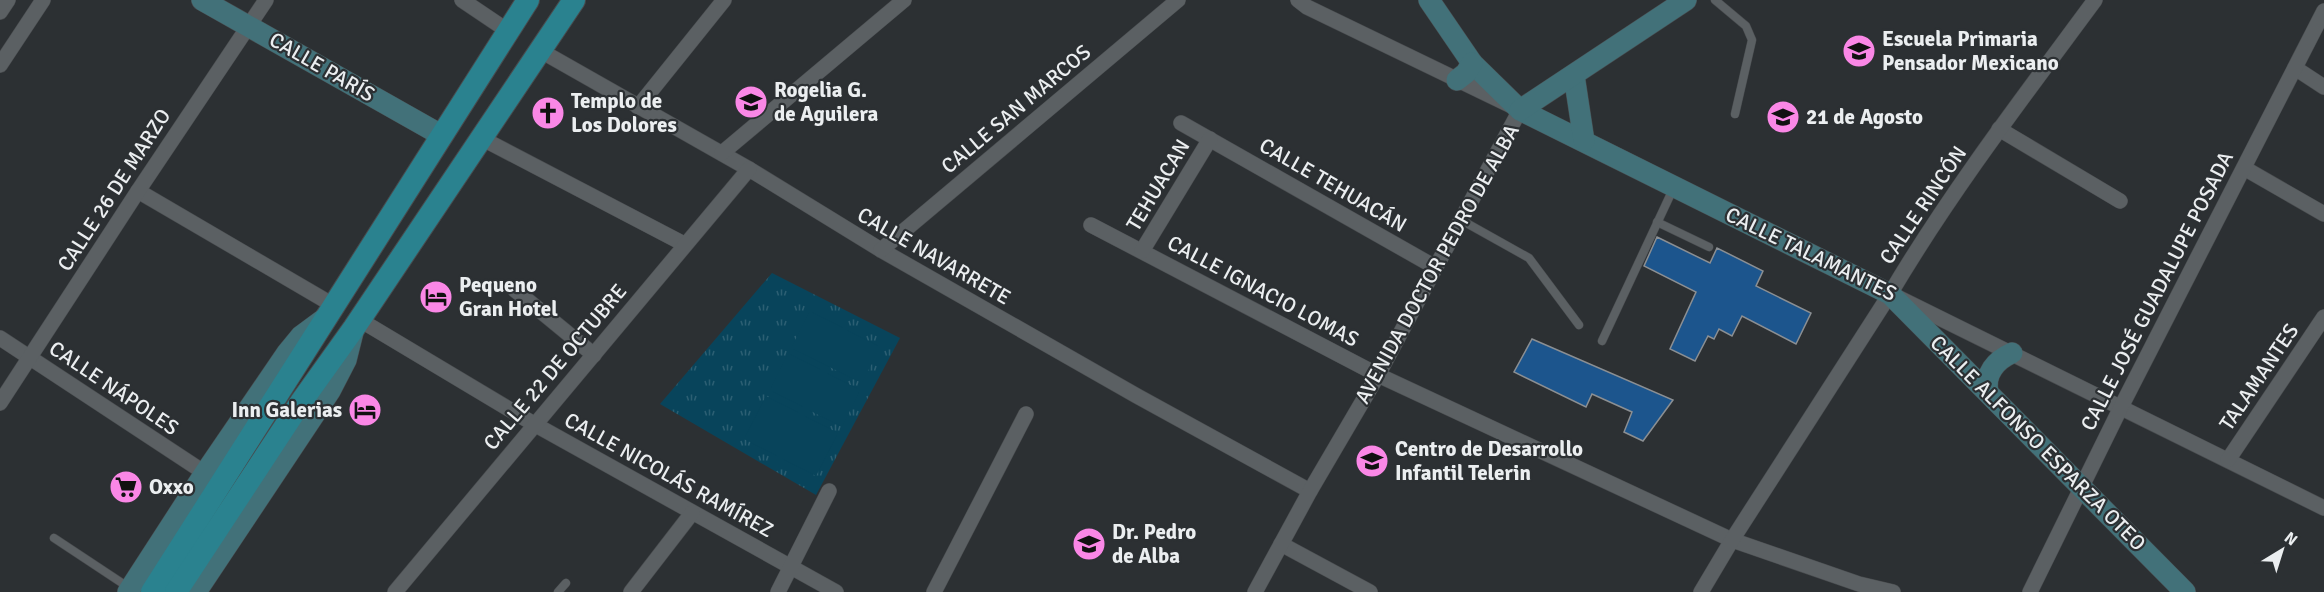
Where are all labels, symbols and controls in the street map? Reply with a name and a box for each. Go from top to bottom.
street label: CALLE PARÍS [265,26,379,108]
place label: Escuela Primaria Pensador Mexicano [1882,26,2059,76]
school or university icon: Escuela Primaria Pensador Mexicano [1841,33,1877,69]
street label: CALLE SAN MARCOS [936,39,1096,179]
place label: Rogelia G. de Aguilera [774,77,879,127]
school or university icon: Rogelia G. de Aguilera [733,84,769,120]
place label: Templo de Los Dolores [571,88,677,138]
church icon: Templo de Los Dolores [530,95,566,131]
school or university icon: 21 de Agosto [1765,99,1801,135]
street label: CALLE 26 DE MARZO [52,104,176,276]
place label: 21 de Agosto [1806,104,1923,130]
street label: AVENIDA DOCTOR PEDRO DE ALBA [1349,120,1525,408]
street label: CALLE TEHUACÁN [1255,132,1411,238]
street label: TEHUACAN [1120,134,1196,236]
street label: CALLE RINCÓN [1874,141,1972,269]
street label: CALLE JOSÉ GUADALUPE POSADA [2075,147,2239,435]
street label: CALLE TALAMANTES [1721,201,1901,307]
street label: CALLE NAVARRETE [853,202,1015,310]
street label: CALLE IGNACIO LOMAS [1163,230,1363,352]
place label: Pequeno Gran Hotel [459,272,558,322]
hotel icon: Pequeno Gran Hotel [418,279,454,315]
street label: CALLE 22 DE OCTUBRE [478,279,632,455]
street label: TALAMANTES [2214,319,2304,435]
street label: CALLE ALFONSO ESPARZA OTEO [1925,330,2151,556]
street label: CALLE NÁPOLES [44,335,184,441]
hotel icon: Inn Galerias [347,392,383,428]
place label: Inn Galerias [231,397,342,423]
street label: CALLE NICOLÁS RAMÍREZ [560,407,778,543]
place label: Centro de Desarrollo Infantil Telerin [1395,436,1583,486]
school or university icon: Centro de Desarrollo Infantil Telerin [1354,443,1390,479]
supermarket icon: Oxxo [108,469,144,505]
place label: Oxxo [149,474,194,500]
place label: Dr. Pedro de Alba [1112,519,1196,569]
north arrow [2252,520,2312,580]
school or university icon: Dr. Pedro de Alba [1071,526,1107,562]
text: N [2280,528,2301,550]

